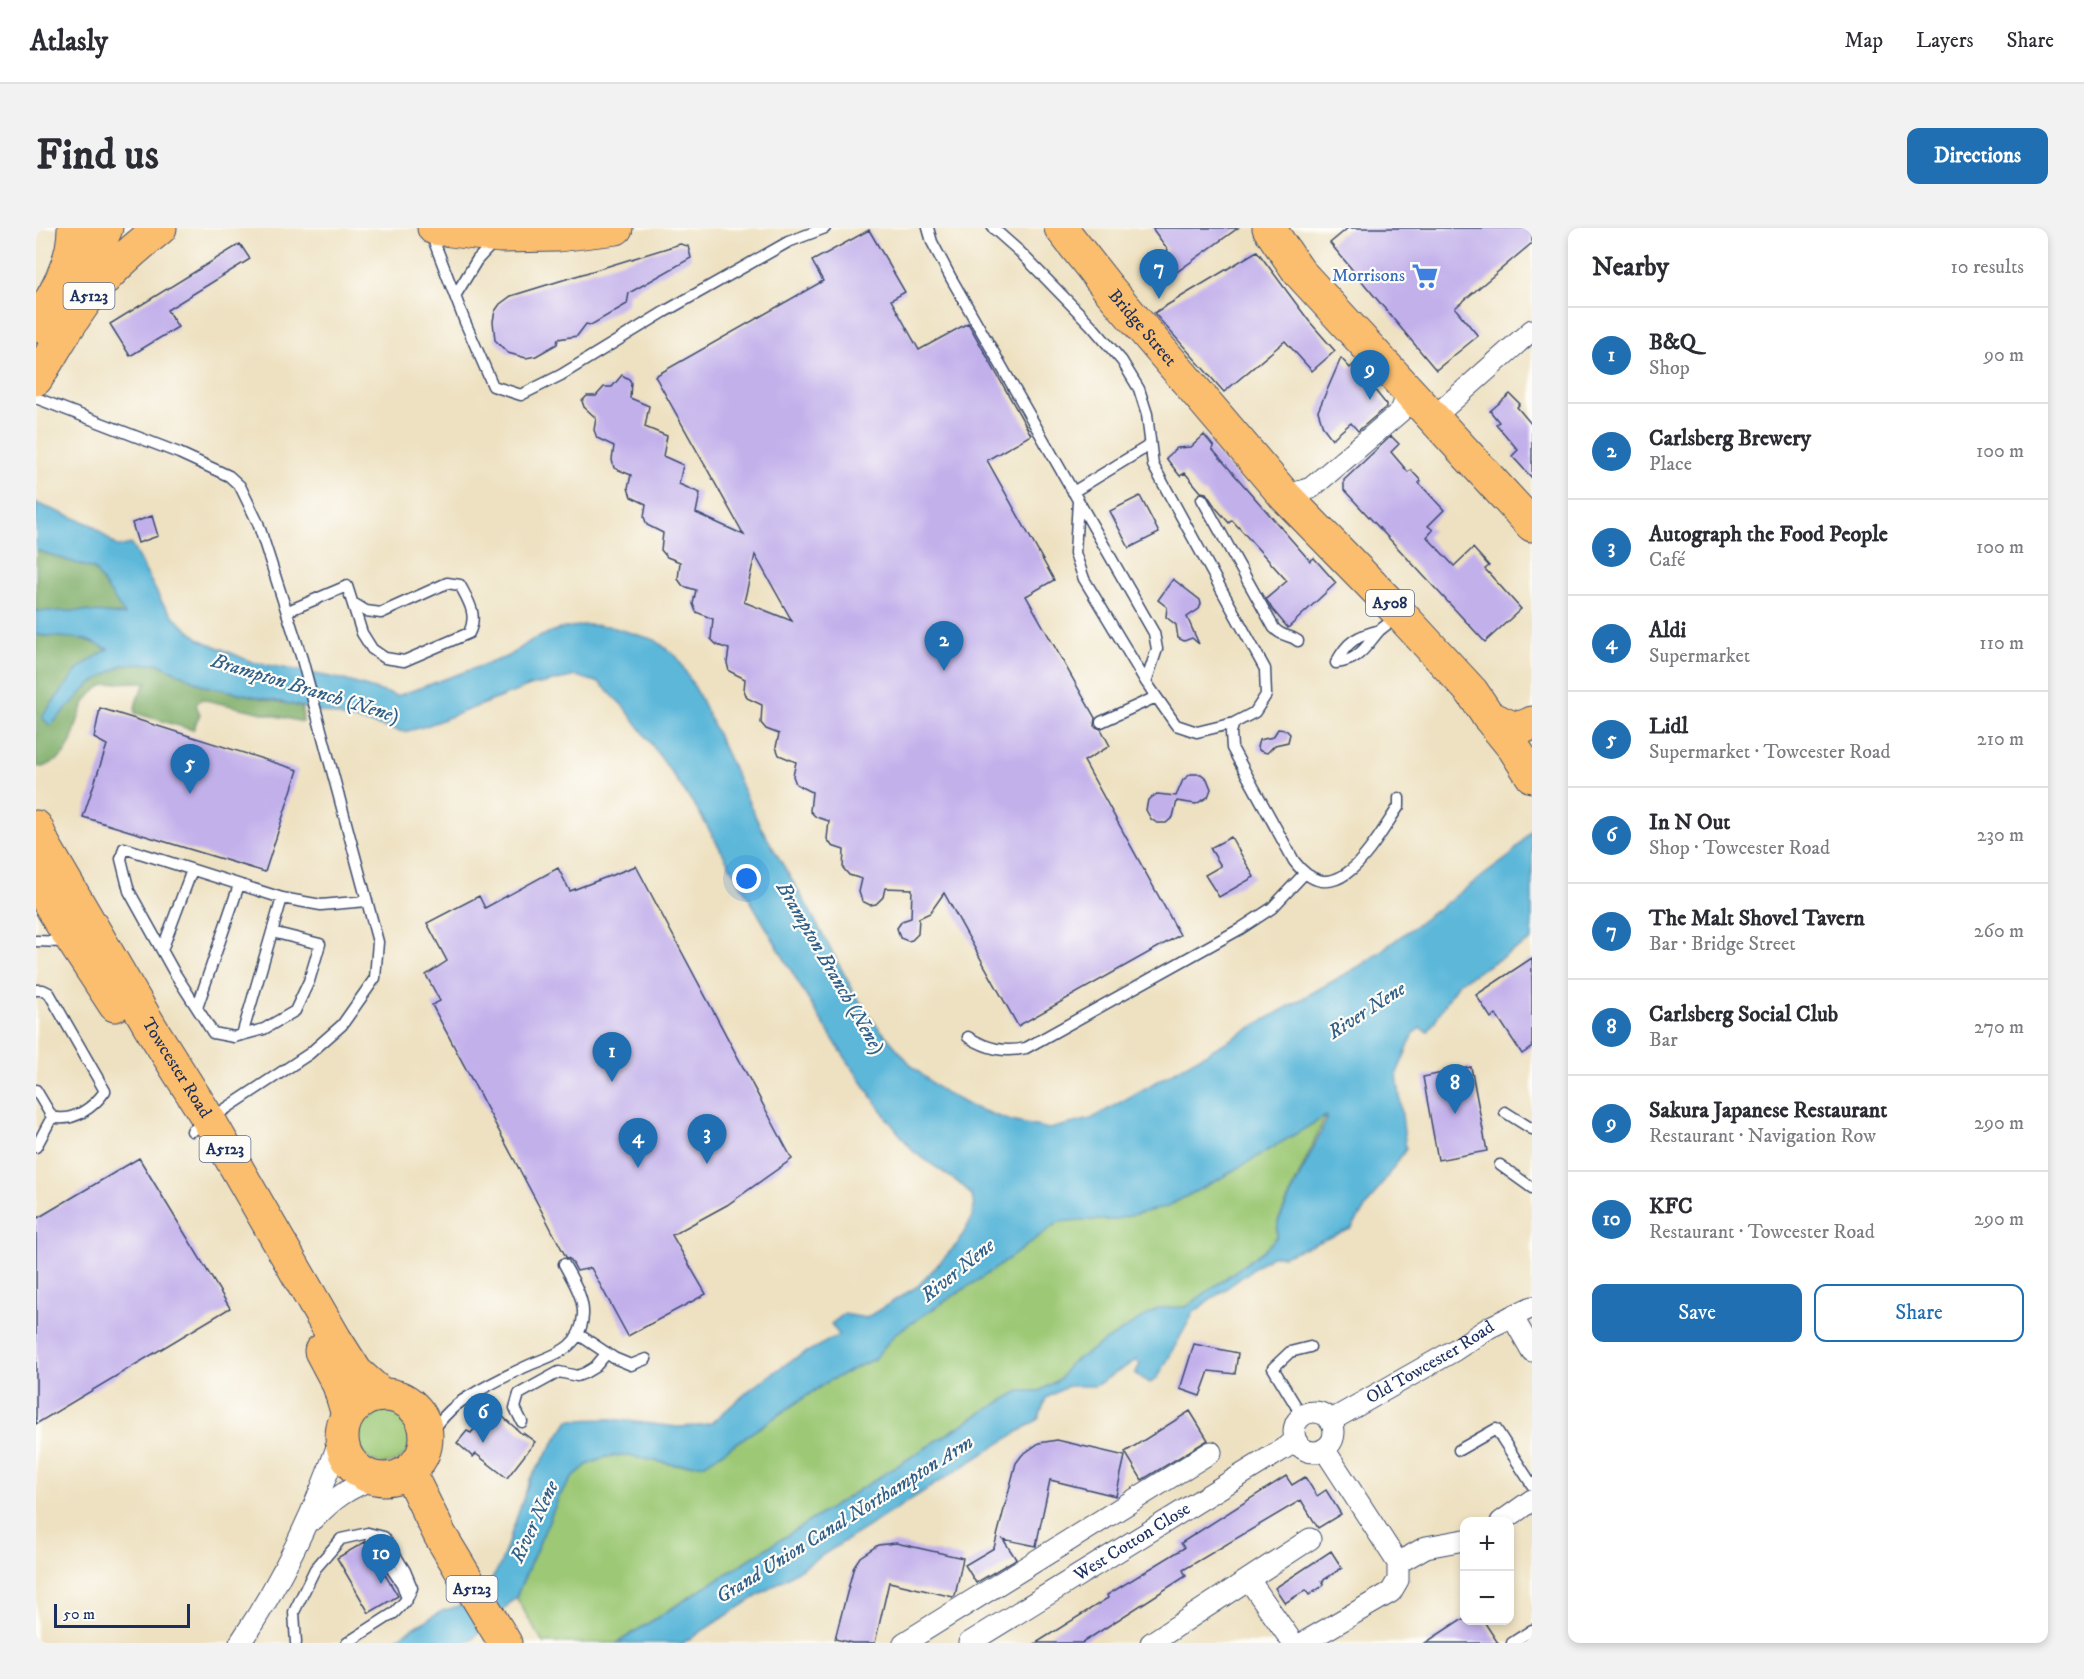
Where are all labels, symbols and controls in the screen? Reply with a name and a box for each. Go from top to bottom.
text: Atlasly [30,24,108,59]
text: Map [1844,28,1883,54]
text: Layers [1916,28,1974,54]
text: Share [2007,28,2054,54]
button: Directions [1907,128,2048,184]
text: Find us [36,130,159,182]
pin: 7 [1140,250,1178,299]
text: Nearby [1592,251,1669,284]
text: 10 results [1951,255,2024,280]
supermarket icon: Morrisons [1410,261,1440,291]
place label: Morrisons [1332,265,1405,287]
road number: A5123 [64,283,114,309]
street label: Bridge Street [1103,285,1181,371]
text: B&Q [1649,329,1696,356]
text: 1 [1608,343,1615,368]
text: 90 m [1984,343,2024,368]
pin: 9 [1350,350,1390,400]
text: Shop [1649,356,1690,381]
text: Carlsberg Brewery [1649,425,1811,452]
text: 2 [1607,439,1616,464]
text: 100 m [1976,439,2024,464]
text: Place [1649,452,1692,477]
text: Autograph the Food People [1649,521,1888,548]
text: 3 [1608,535,1615,560]
text: 100 m [1976,535,2024,560]
text: Café [1649,548,1685,573]
road number: A508 [1366,590,1414,616]
text: Aldi [1649,617,1686,644]
pin: 2 [924,622,964,671]
text: 4 [1606,631,1617,656]
text: 110 m [1979,631,2024,656]
text: Supermarket [1649,644,1750,669]
water label: Brampton Branch (Nene) [207,648,402,730]
text: Lidl [1649,713,1688,740]
text: 5 [1607,727,1616,752]
text: 210 m [1977,727,2024,752]
text: Supermarket · Towcester Road [1649,740,1890,765]
pin: 5 [170,744,210,794]
text: In N Out [1649,809,1730,836]
text: 6 [1606,823,1617,848]
text: 230 m [1977,823,2024,848]
text: Shop · Towcester Road [1649,836,1830,861]
your location [732,864,761,893]
water label: Brampton Branch (Nene) [770,877,890,1059]
text: The Malt Shovel Tavern [1649,905,1865,932]
text: 7 [1606,919,1617,944]
text: 260 m [1974,919,2024,944]
text: Bar · Bridge Street [1649,932,1796,957]
water label: River Nene [1323,976,1412,1046]
text: Carlsberg Social Club [1649,1001,1838,1028]
street label: Towcester Road [137,1014,216,1122]
text: 8 [1606,1015,1617,1040]
text: 270 m [1974,1015,2024,1040]
text: Bar [1649,1028,1678,1053]
pin: 1 [592,1032,632,1082]
pin: 8 [1436,1064,1474,1114]
text: Sakura Japanese Restaurant [1649,1097,1887,1124]
text: 9 [1607,1111,1616,1136]
text: 290 m [1974,1111,2024,1136]
pin: 3 [688,1114,726,1164]
pin: 4 [618,1118,658,1168]
text: Restaurant · Navigation Row [1649,1124,1876,1149]
road number: A5123 [200,1136,250,1162]
text: KFC [1649,1193,1693,1220]
text: 10 [1602,1207,1621,1232]
text: 290 m [1974,1207,2024,1232]
text: Restaurant · Towcester Road [1649,1220,1875,1245]
water label: River Nene [915,1233,1001,1309]
button: Save [1592,1284,1802,1342]
button: Share [1814,1284,2024,1342]
street label: Old Towcester Road [1362,1316,1498,1409]
pin: 6 [464,1394,502,1443]
water label: Grand Union Canal Northampton Arm [712,1430,978,1610]
water label: River Nene [505,1476,565,1568]
street label: West Cotton Close [1069,1498,1195,1587]
map controls [1460,1517,1514,1625]
button: + [1460,1517,1514,1571]
pin: 10 [362,1534,400,1584]
button: − [1460,1571,1514,1625]
road number: A5123 [446,1576,498,1602]
scale bar [54,1601,190,1628]
text: 50 m [63,1604,95,1624]

